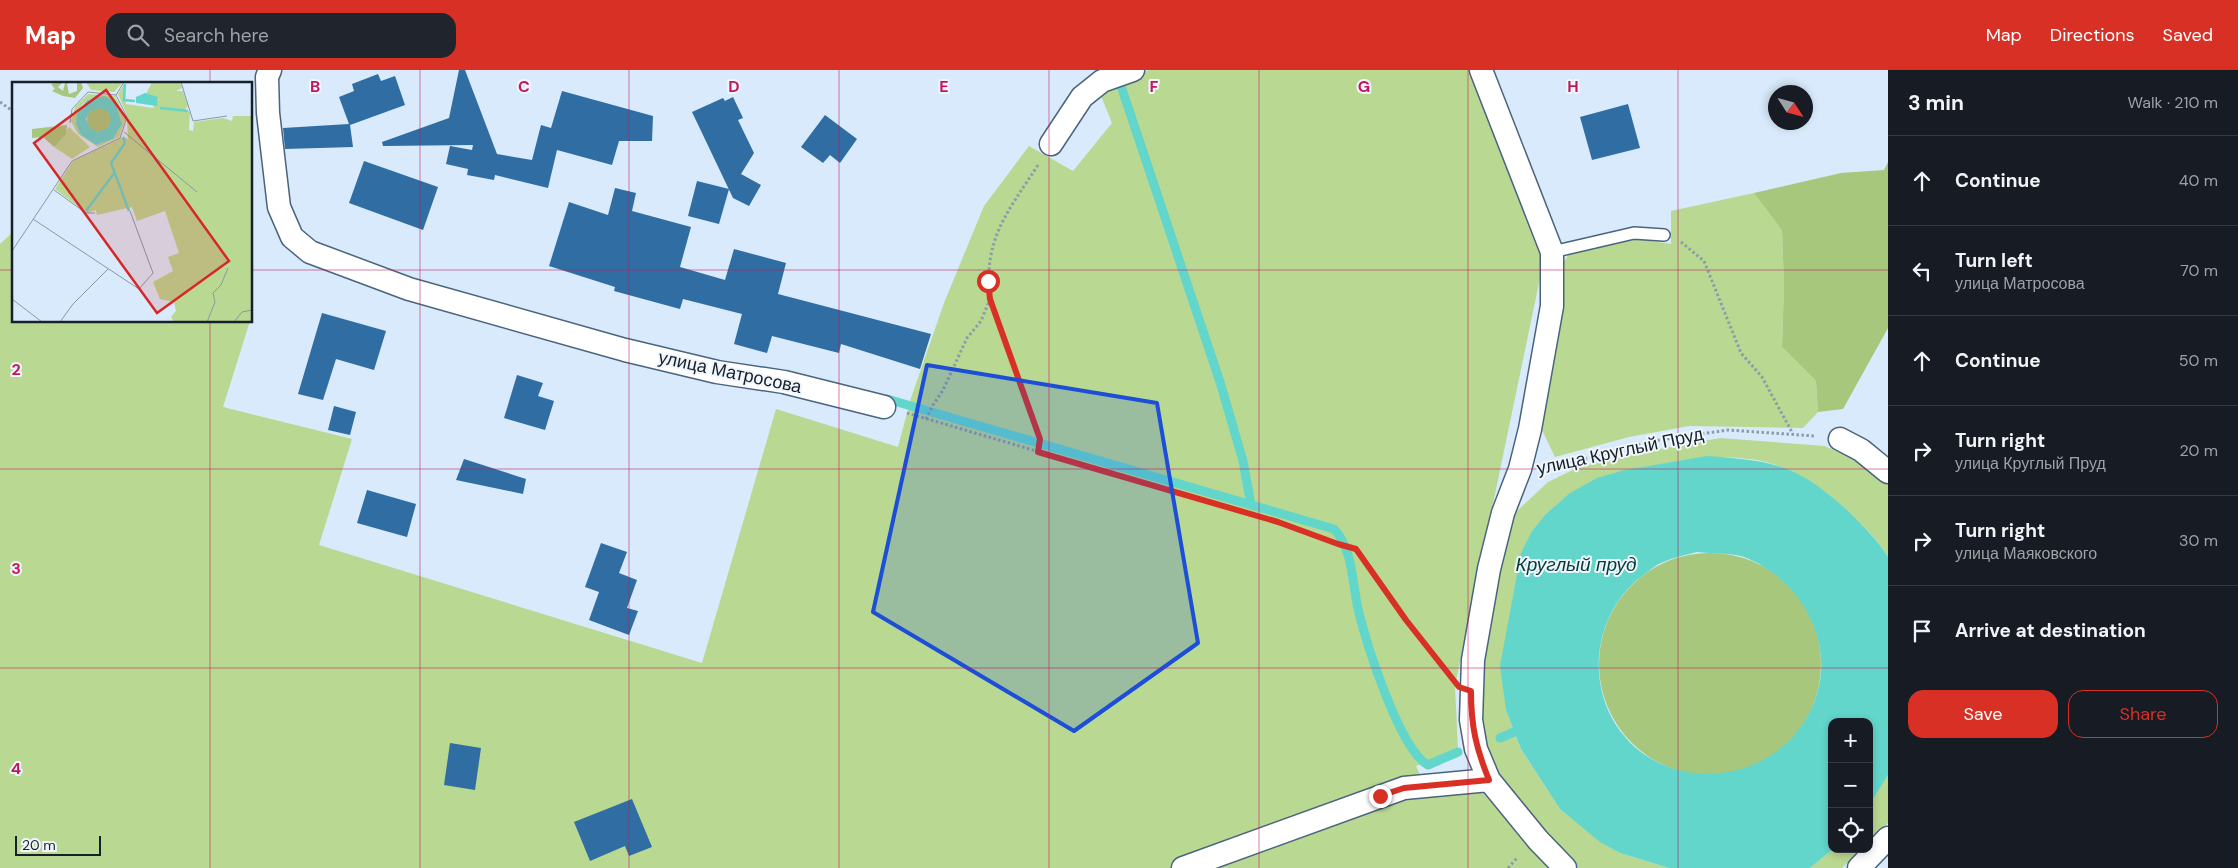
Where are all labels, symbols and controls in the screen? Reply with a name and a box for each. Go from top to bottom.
search box [106,13,456,58]
text: Map [25,20,76,51]
icon: search [124,21,152,49]
text: Search here [164,23,269,48]
text: Map [1986,23,2022,47]
text: Directions [2050,23,2135,47]
text: Saved [2163,23,2213,47]
text: B [310,76,320,97]
text: C [518,76,530,97]
text: D [728,76,740,97]
text: E [939,76,949,97]
text: F [1150,76,1159,97]
text: G [1358,76,1370,97]
text: H [1567,76,1579,97]
inset map [12,82,252,322]
north arrow [1768,85,1813,130]
text: 3 min [1908,89,1964,117]
text: Walk · 210 m [2128,92,2218,113]
icon: ahead [1908,167,1936,195]
text: Continue [1955,168,2041,193]
text: 40 m [2179,170,2218,191]
text: Turn left [1955,248,2033,273]
icon: left [1908,257,1936,285]
text: 70 m [2180,260,2218,281]
route start [977,270,1000,293]
text: улица Матросова [1955,273,2085,294]
street label: улица Матросова [656,345,805,399]
icon: ahead [1908,347,1936,375]
text: Continue [1955,348,2041,373]
text: 50 m [2179,350,2218,371]
text: 2 [11,359,21,380]
street label: улица Круглый Пруд [1535,422,1706,480]
text: Turn right [1955,428,2045,453]
icon: right [1908,437,1936,465]
text: 20 m [2179,440,2218,461]
text: улица Круглый Пруд [1955,453,2106,474]
text: Turn right [1955,518,2045,543]
icon: right [1908,527,1936,555]
text: 30 m [2179,530,2218,551]
text: улица Маяковского [1955,543,2097,564]
water label: Круглый пруд [1516,552,1636,577]
text: 3 [11,558,21,579]
icon: arrive [1908,617,1936,645]
text: Arrive at destination [1955,618,2146,643]
button: Save [1908,690,2058,738]
button: Share [2068,690,2218,738]
map controls [1828,718,1873,853]
button: + [1828,718,1873,763]
text: 4 [11,758,21,779]
button: − [1828,763,1873,808]
route end [1369,785,1392,808]
button: locate [1828,808,1873,853]
scale bar [15,833,101,856]
text: 20 m [22,836,56,854]

